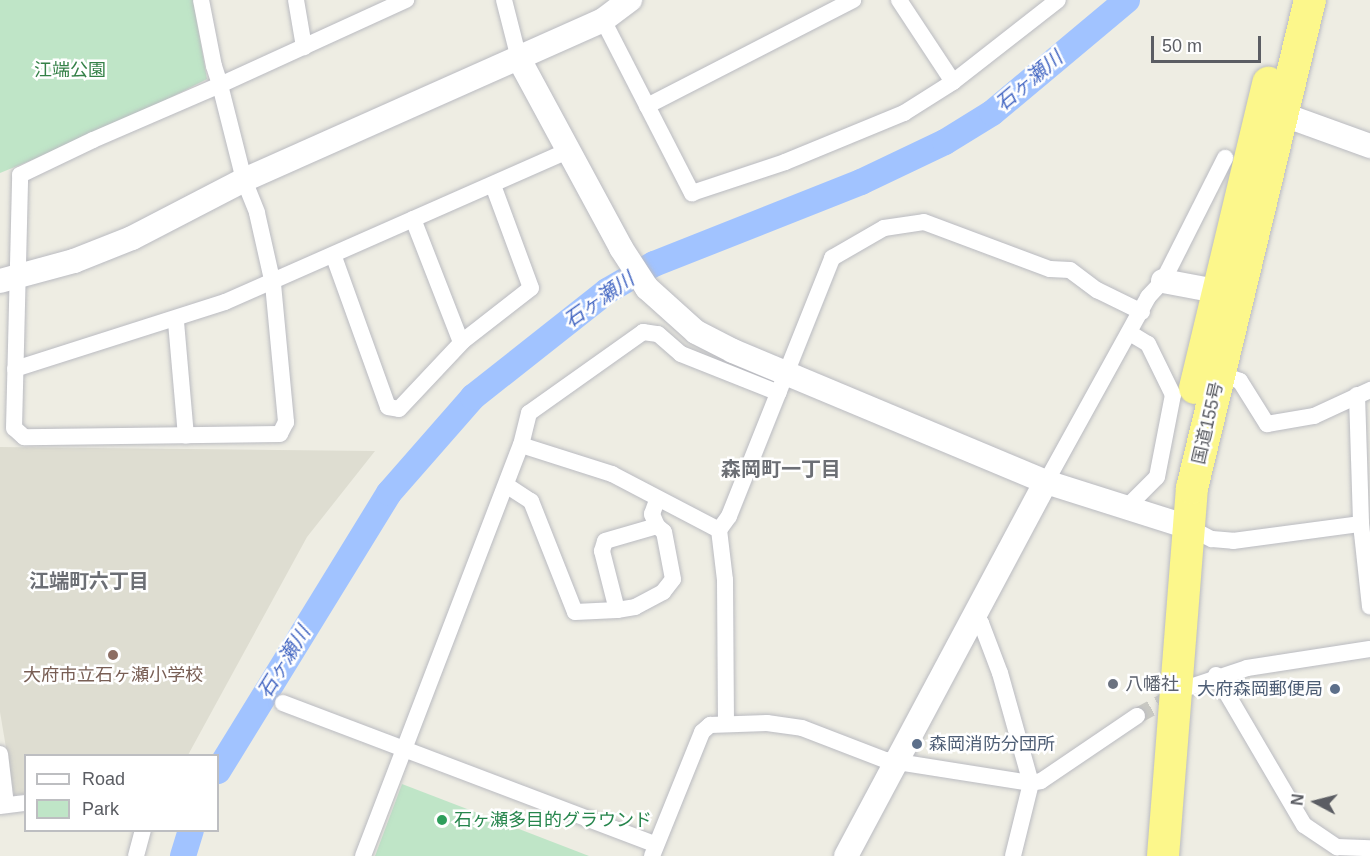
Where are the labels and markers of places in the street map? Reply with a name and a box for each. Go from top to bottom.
marker: 大府市立石ヶ瀬小学校 [106,648,120,662]
place label: 大府市立石ヶ瀬小学校 [23,664,203,686]
place label: 八幡社 [1125,673,1179,695]
marker: 八幡社 [1106,677,1120,691]
place label: 大府森岡郵便局 [1197,678,1323,700]
marker: 大府森岡郵便局 [1328,682,1342,696]
place label: 森岡消防分団所 [929,733,1055,755]
marker: 森岡消防分団所 [910,737,924,751]
place label: 石ヶ瀬多目的グラウンド [454,809,652,831]
marker: 石ヶ瀬多目的グラウンド [435,813,449,827]

